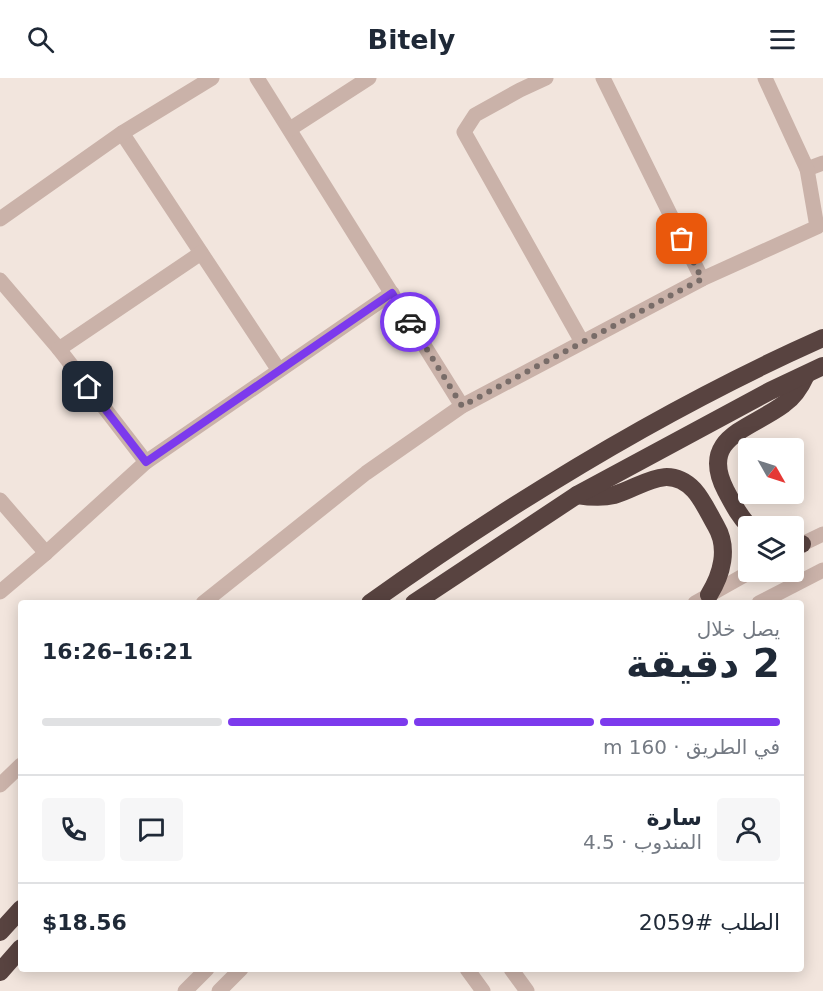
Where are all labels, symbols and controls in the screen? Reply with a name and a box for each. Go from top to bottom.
icon: search [24,23,57,56]
icon: menu [766,23,799,56]
text: Bitely [368,24,455,55]
pin [656,213,707,264]
icon: bag [665,222,698,255]
courier [380,292,440,352]
icon: car [394,306,427,339]
pin [62,361,113,412]
icon: home [71,370,104,403]
north arrow [738,438,804,504]
map controls [738,438,804,582]
button: layers [738,516,804,582]
text: يصل خلال [697,617,780,641]
text: 16:21–16:26 [42,639,193,664]
text: 2 دقيقة [626,641,780,686]
text: في الطريق · 160 m [603,735,780,759]
button: phone [42,798,105,861]
button: chat [120,798,183,861]
button: person [717,798,780,861]
text: سارة [646,805,702,830]
text: المندوب · 4.5 [583,830,702,854]
text: $18.56 [42,910,127,935]
text: الطلب #2059 [639,910,780,935]

